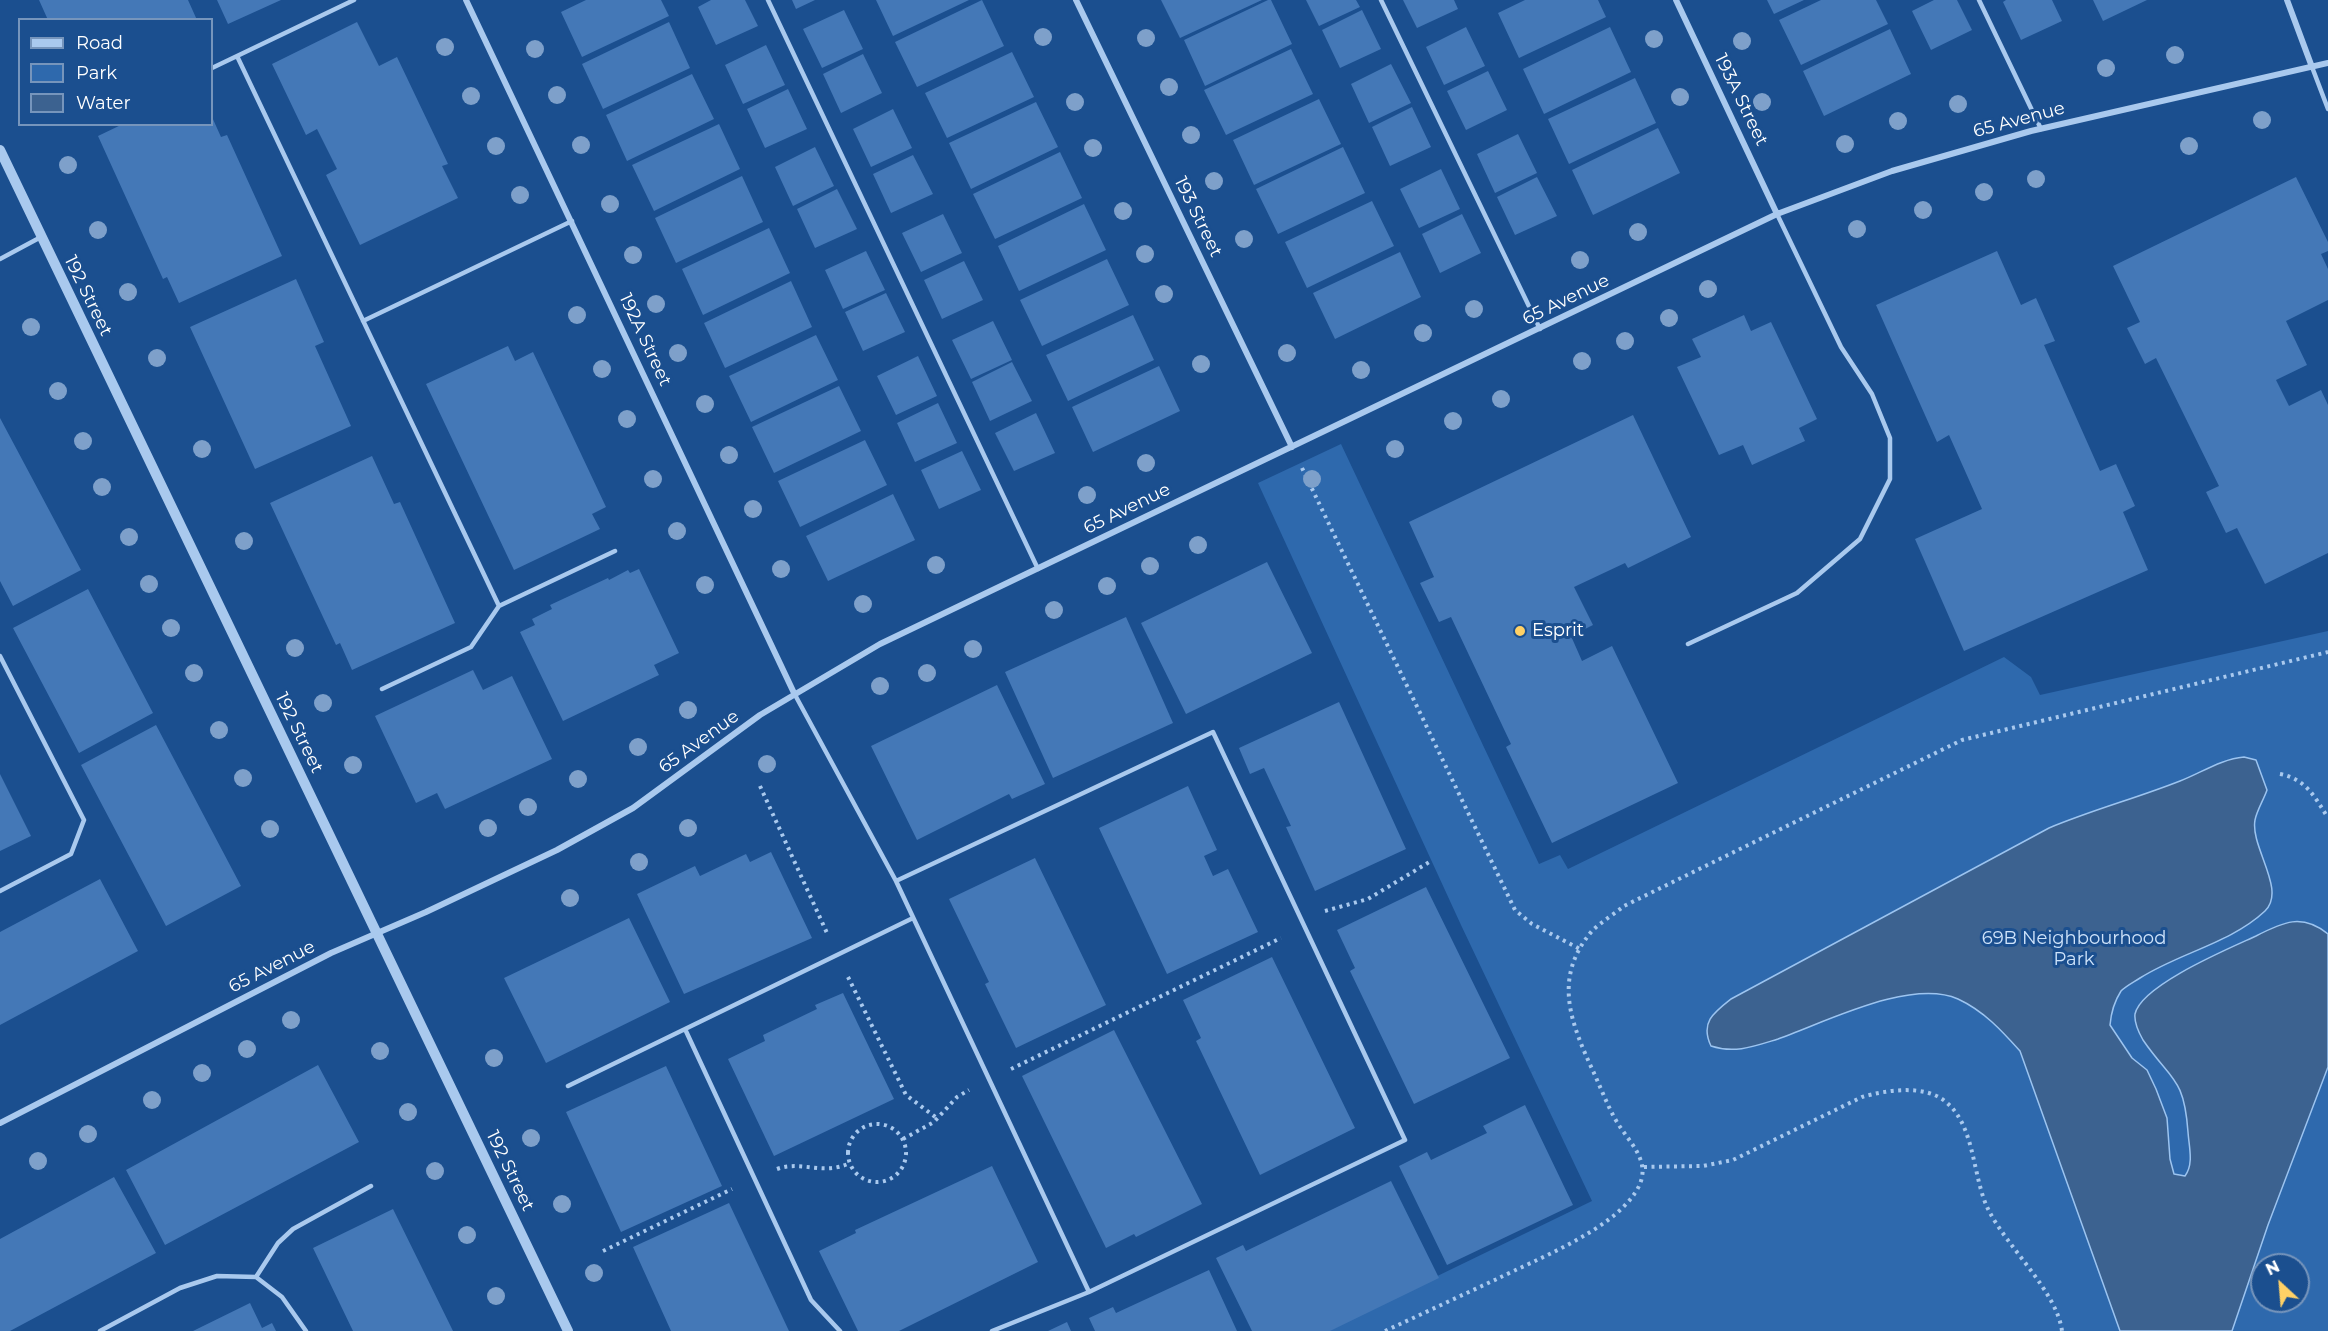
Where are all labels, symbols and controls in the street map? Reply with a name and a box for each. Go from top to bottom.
legend [18,18,213,126]
text: Road [76,32,123,54]
street label: 193A Street [1709,51,1773,149]
text: Park [76,62,117,84]
text: Water [76,92,131,114]
street label: 65 Avenue [1971,97,2067,143]
street label: 193 Street [1169,173,1227,261]
street label: 192 Street [59,252,117,340]
street label: 65 Avenue [1519,270,1613,330]
street label: 192A Street [614,290,676,390]
street label: 65 Avenue [1080,479,1174,539]
place label: Esprit [1532,620,1584,642]
marker: Esprit [1513,624,1527,638]
street label: 192 Street [270,689,328,777]
street label: 65 Avenue [655,706,743,778]
park label: 69B Neighbourhood Park [1982,928,2166,970]
street label: 65 Avenue [225,936,319,998]
street label: 192 Street [481,1127,539,1215]
north arrow [2250,1253,2310,1313]
text: N [2263,1257,2283,1280]

